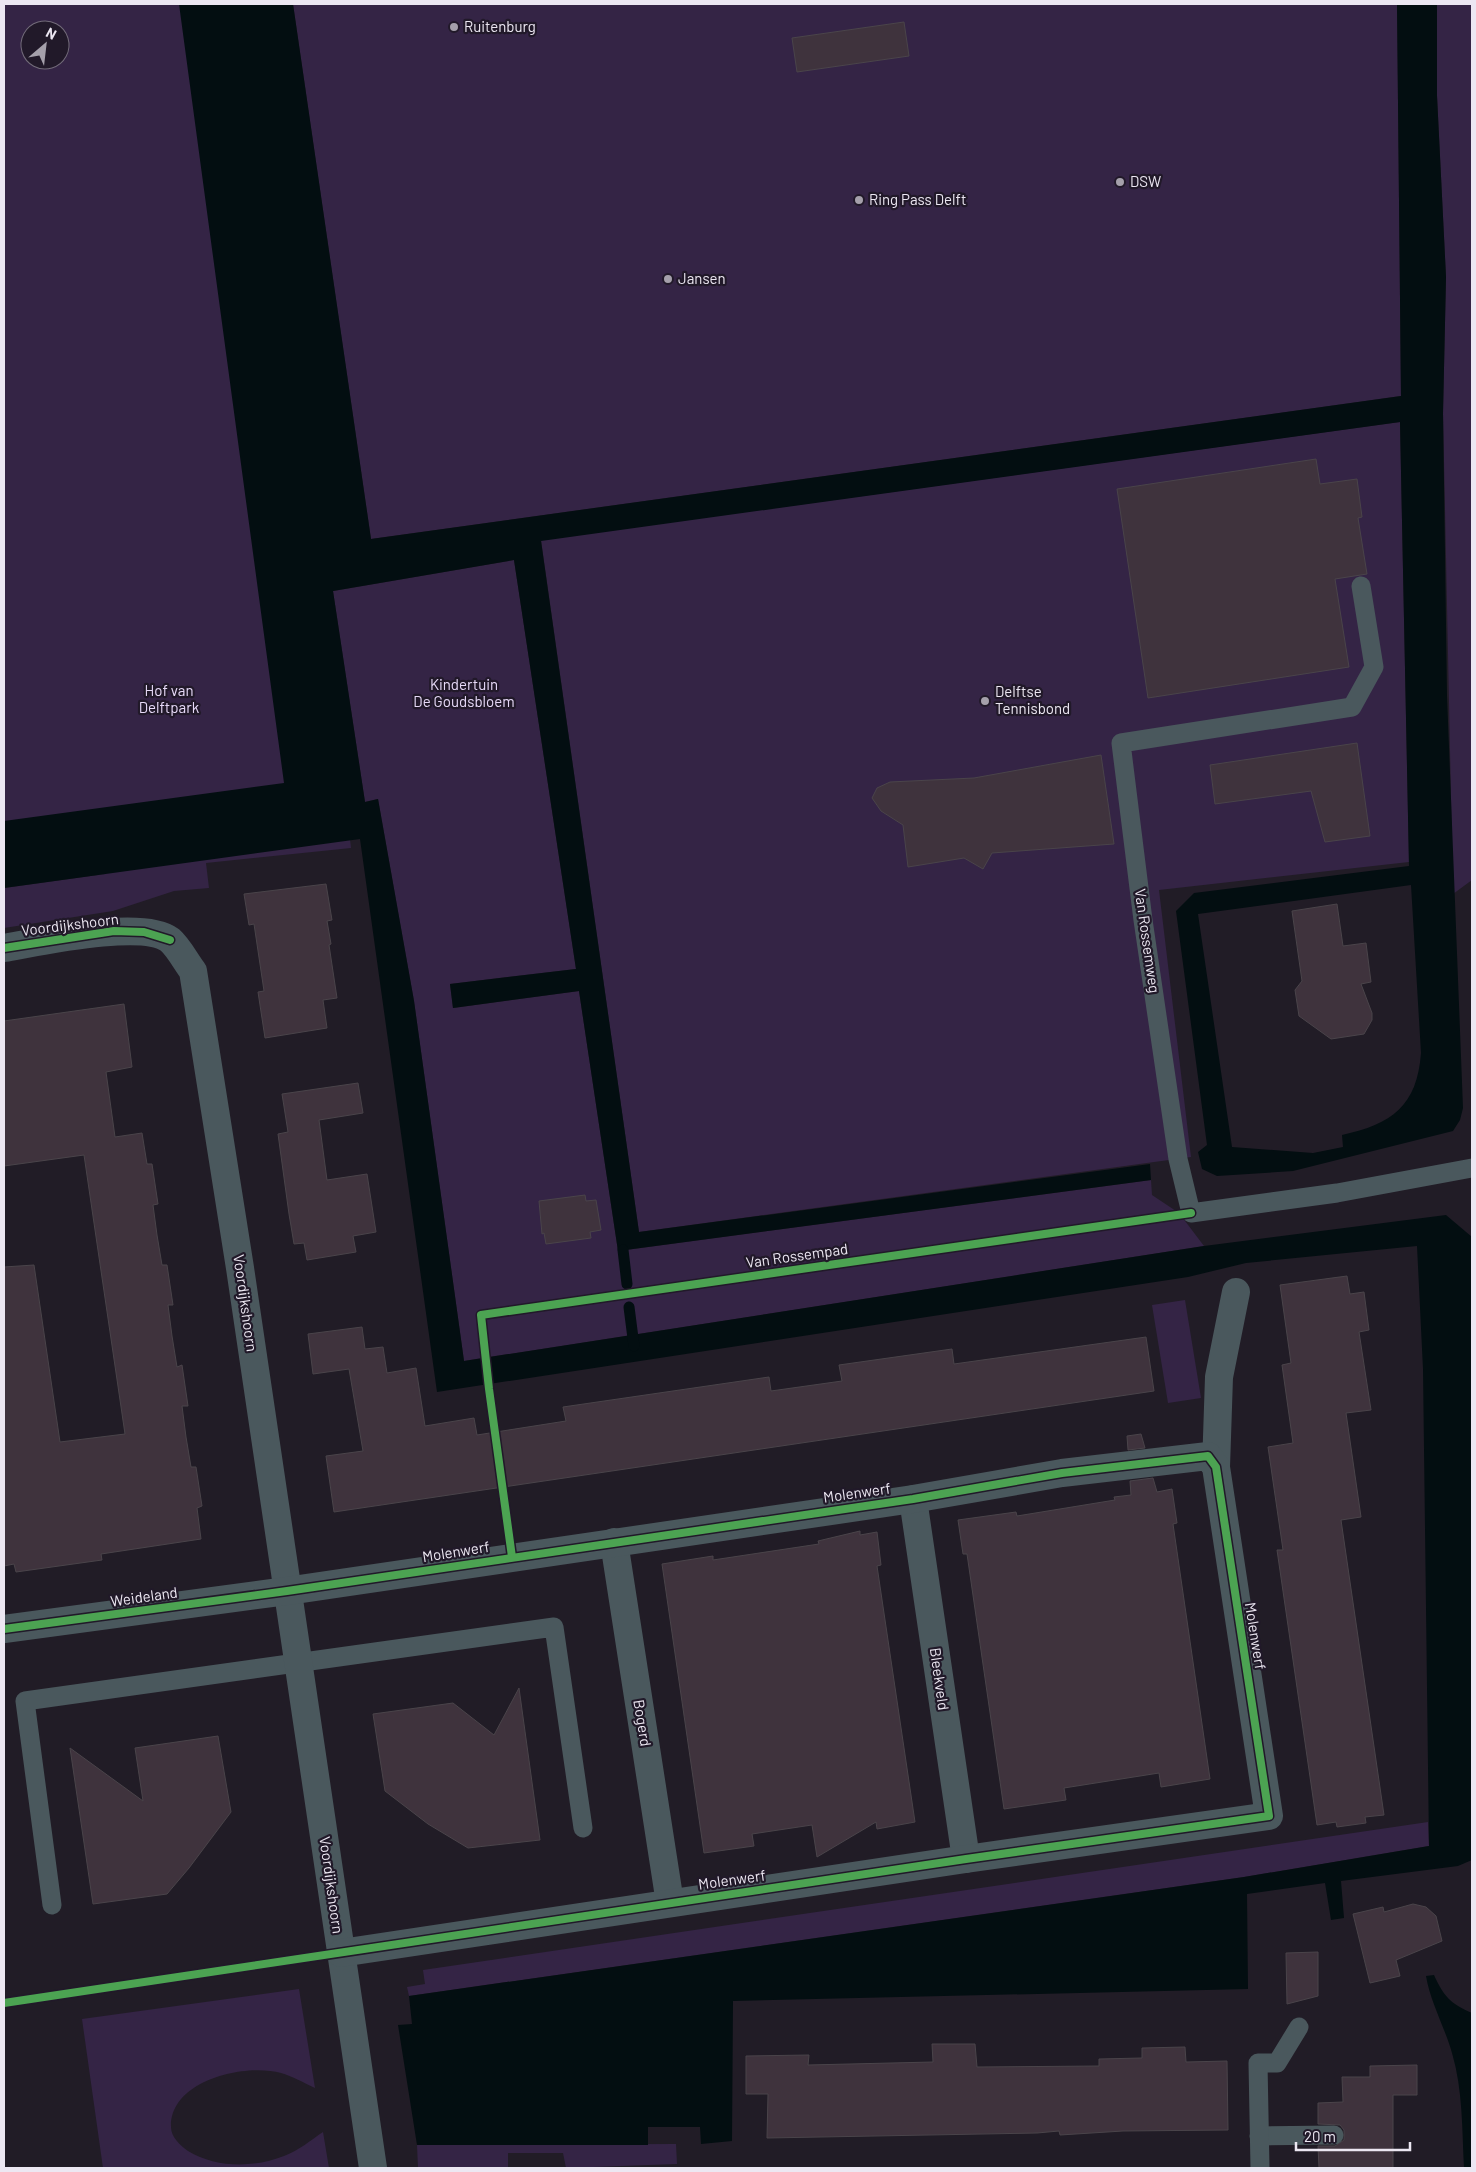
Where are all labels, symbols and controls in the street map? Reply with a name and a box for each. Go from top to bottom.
place label: Ruitenburg [464,17,536,35]
north arrow [20,20,70,70]
marker: Ruitenburg [448,21,460,33]
text: N [43,23,59,43]
place label: DSW [1130,172,1161,190]
marker: DSW [1114,176,1126,188]
place label: Ring Pass Delft [869,190,966,208]
marker: Ring Pass Delft [853,194,865,206]
place label: Jansen [678,269,726,287]
marker: Jansen [662,273,674,285]
park label: Kindertuin De Goudsbloem [413,675,515,710]
park label: Hof van Delftpark [139,681,200,716]
place label: Delftse Tennisbond [995,682,1070,717]
marker: Delftse Tennisbond [979,695,991,707]
street label: Van Rossemweg [1132,888,1164,994]
street label: Voordijkshoorn [20,909,120,939]
street label: Van Rossempad [745,1239,849,1271]
street label: Voordijkshoorn [230,1253,262,1353]
street label: Molenwerf [822,1478,892,1506]
street label: Molenwerf [421,1537,491,1565]
street label: Weideland [109,1582,179,1610]
street label: Molenwerf [1242,1601,1270,1671]
street label: Bleekveld [927,1646,953,1711]
street label: Bogerd [630,1698,656,1748]
street label: Voordijkshoorn [316,1835,348,1935]
street label: Molenwerf [697,1865,767,1893]
scale bar [1296,2120,1410,2152]
text: 20 m [1304,2127,1336,2145]

